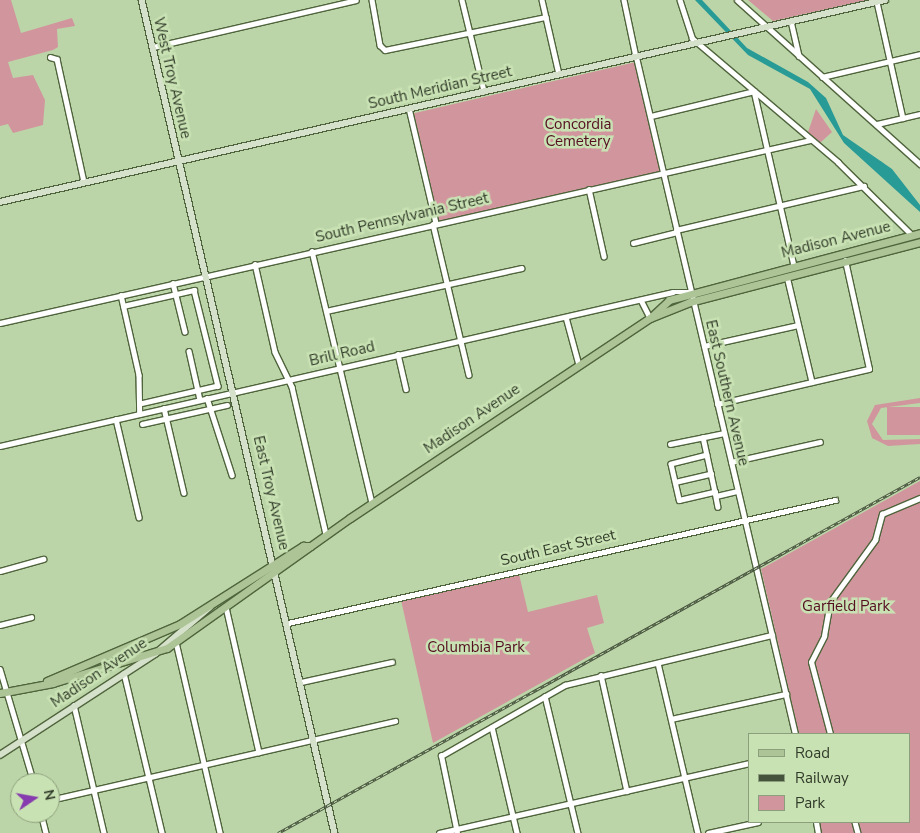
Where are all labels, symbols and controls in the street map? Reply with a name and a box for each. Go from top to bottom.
street label: West Troy Avenue [149,16,195,140]
street label: South Meridian Street [366,63,514,113]
park label: Concordia Cemetery [544,115,612,150]
street label: South Pennsylvania Street [314,189,490,247]
street label: Madison Avenue [779,218,893,262]
street label: East Southern Avenue [701,318,753,468]
street label: Brill Road [308,338,376,370]
street label: Madison Avenue [421,380,523,458]
street label: East Troy Avenue [249,434,293,552]
street label: South East Street [499,526,617,570]
park label: Garfield Park [802,598,890,616]
street label: Madison Avenue [48,634,150,712]
park label: Columbia Park [427,639,525,657]
legend [748,733,910,823]
text: Road [795,743,830,763]
text: Railway [795,768,849,788]
north arrow [10,773,60,823]
text: N [39,788,60,802]
text: Park [795,793,825,813]

